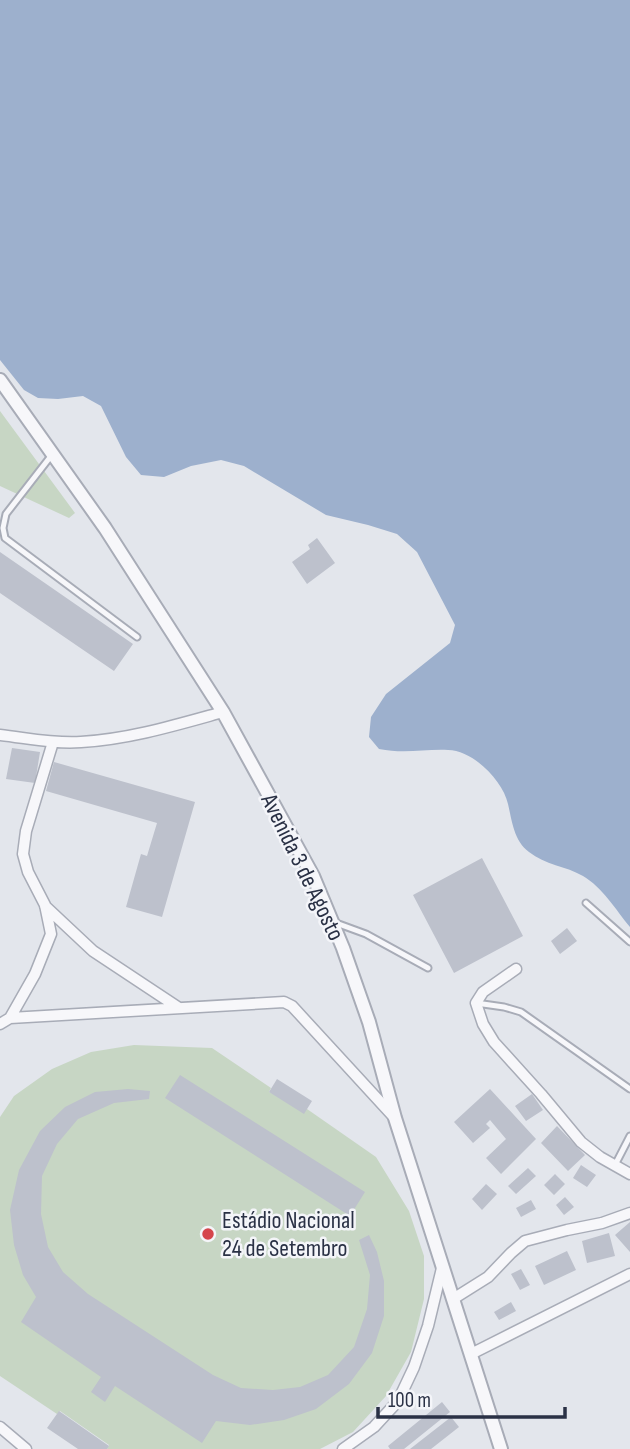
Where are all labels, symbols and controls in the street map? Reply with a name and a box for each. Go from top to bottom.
street label: Avenida 3 de Agosto [254,788,351,945]
place label: Estádio Nacional 24 de Setembro [222,1206,355,1263]
marker: Estádio Nacional 24 de Setembro [200,1226,216,1242]
scale bar [378,1376,565,1420]
text: 100 m [388,1388,431,1413]

